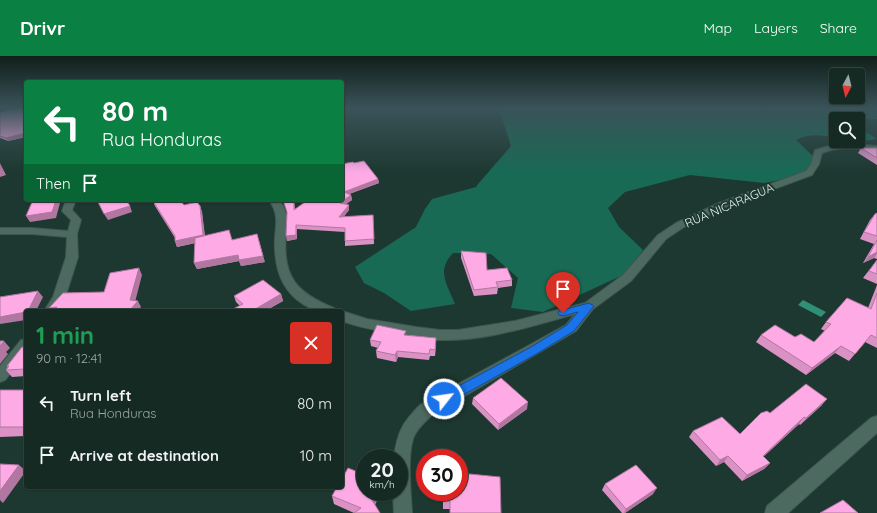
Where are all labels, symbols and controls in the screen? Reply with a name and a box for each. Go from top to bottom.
text: Drivr [20,16,65,40]
text: Map [703,19,732,37]
text: Layers [754,19,798,37]
text: Share [820,19,857,37]
north arrow [829,68,865,104]
map controls [829,68,865,148]
text: 80 m [102,93,168,128]
icon: left [36,96,88,148]
button: search [829,112,865,148]
text: Rua Honduras [102,128,222,151]
icon: arrive [79,172,101,194]
text: Then [36,174,71,193]
street label: RUA NICARAGUA [682,179,776,230]
pin [546,272,580,313]
icon: arrive [552,278,574,300]
text: 1 min [36,320,94,350]
button: close [290,322,332,364]
text: 90 m · 12:41 [36,350,102,366]
position arrow [423,378,465,420]
text: Turn left [70,386,132,405]
icon: left [36,392,58,414]
text: 80 m [297,394,332,413]
text: Rua Honduras [70,405,156,421]
icon: arrive [36,444,58,466]
text: Arrive at destination [70,446,219,465]
text: 10 m [300,446,332,465]
speed limit sign: 30 [416,449,468,501]
text: 20 [370,457,394,482]
text: km/h [369,478,395,491]

